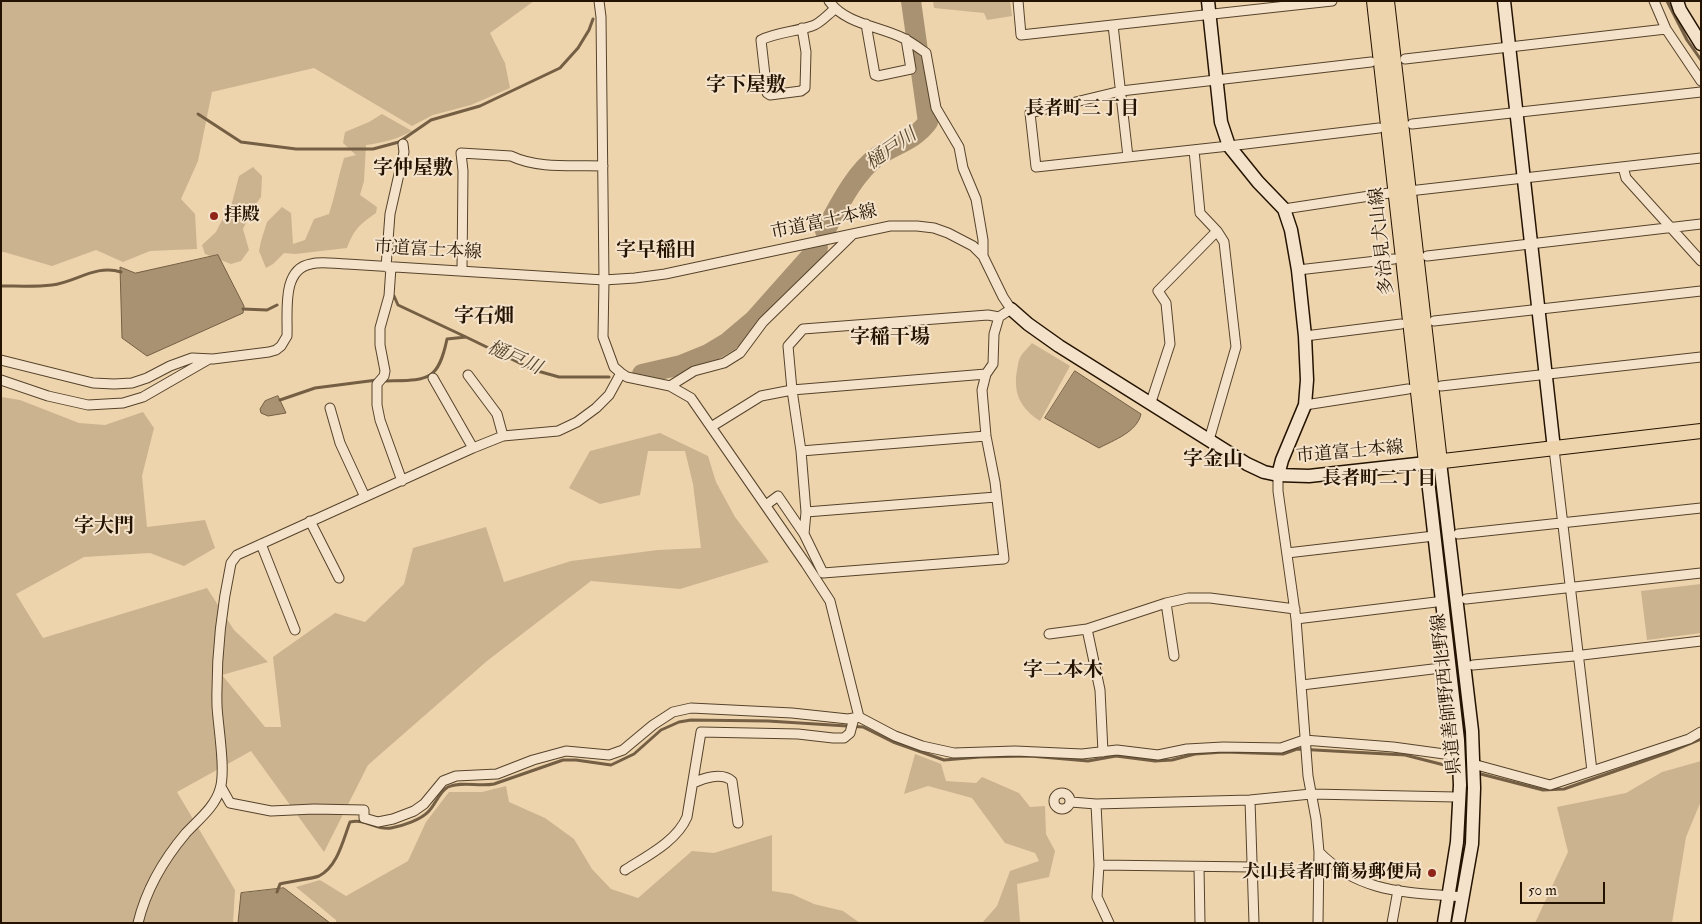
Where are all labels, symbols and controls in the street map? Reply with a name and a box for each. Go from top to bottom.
district label: 字下屋敷 [706,75,786,99]
district label: 長者町三丁目 [1025,99,1139,121]
water label: 樋戸川 [862,124,922,176]
district label: 字仲屋敷 [373,158,453,182]
street label: 多治見犬山線 [1367,186,1399,296]
street label: 市道富士本線 [769,201,879,245]
place label: 拝殿 [224,205,260,227]
marker: 拝殿 [208,210,220,222]
street label: 市道富士本線 [374,237,482,265]
district label: 字早稲田 [616,240,696,264]
district label: 字石畑 [454,306,514,330]
district label: 字稲干場 [850,327,930,351]
water label: 樋戸川 [483,337,545,381]
street label: 市道富士本線 [1295,438,1405,468]
district label: 字金山 [1183,449,1243,473]
district label: 長者町二丁目 [1322,469,1436,491]
district label: 字大門 [74,516,134,540]
street label: 県道善師野西北野線 [1429,612,1467,776]
district label: 字二本木 [1023,660,1103,684]
place label: 犬山長者町簡易郵便局 [1242,862,1422,884]
marker: 犬山長者町簡易郵便局 [1426,867,1438,879]
scale bar [1522,872,1607,904]
text: 50 m [1528,881,1557,900]

